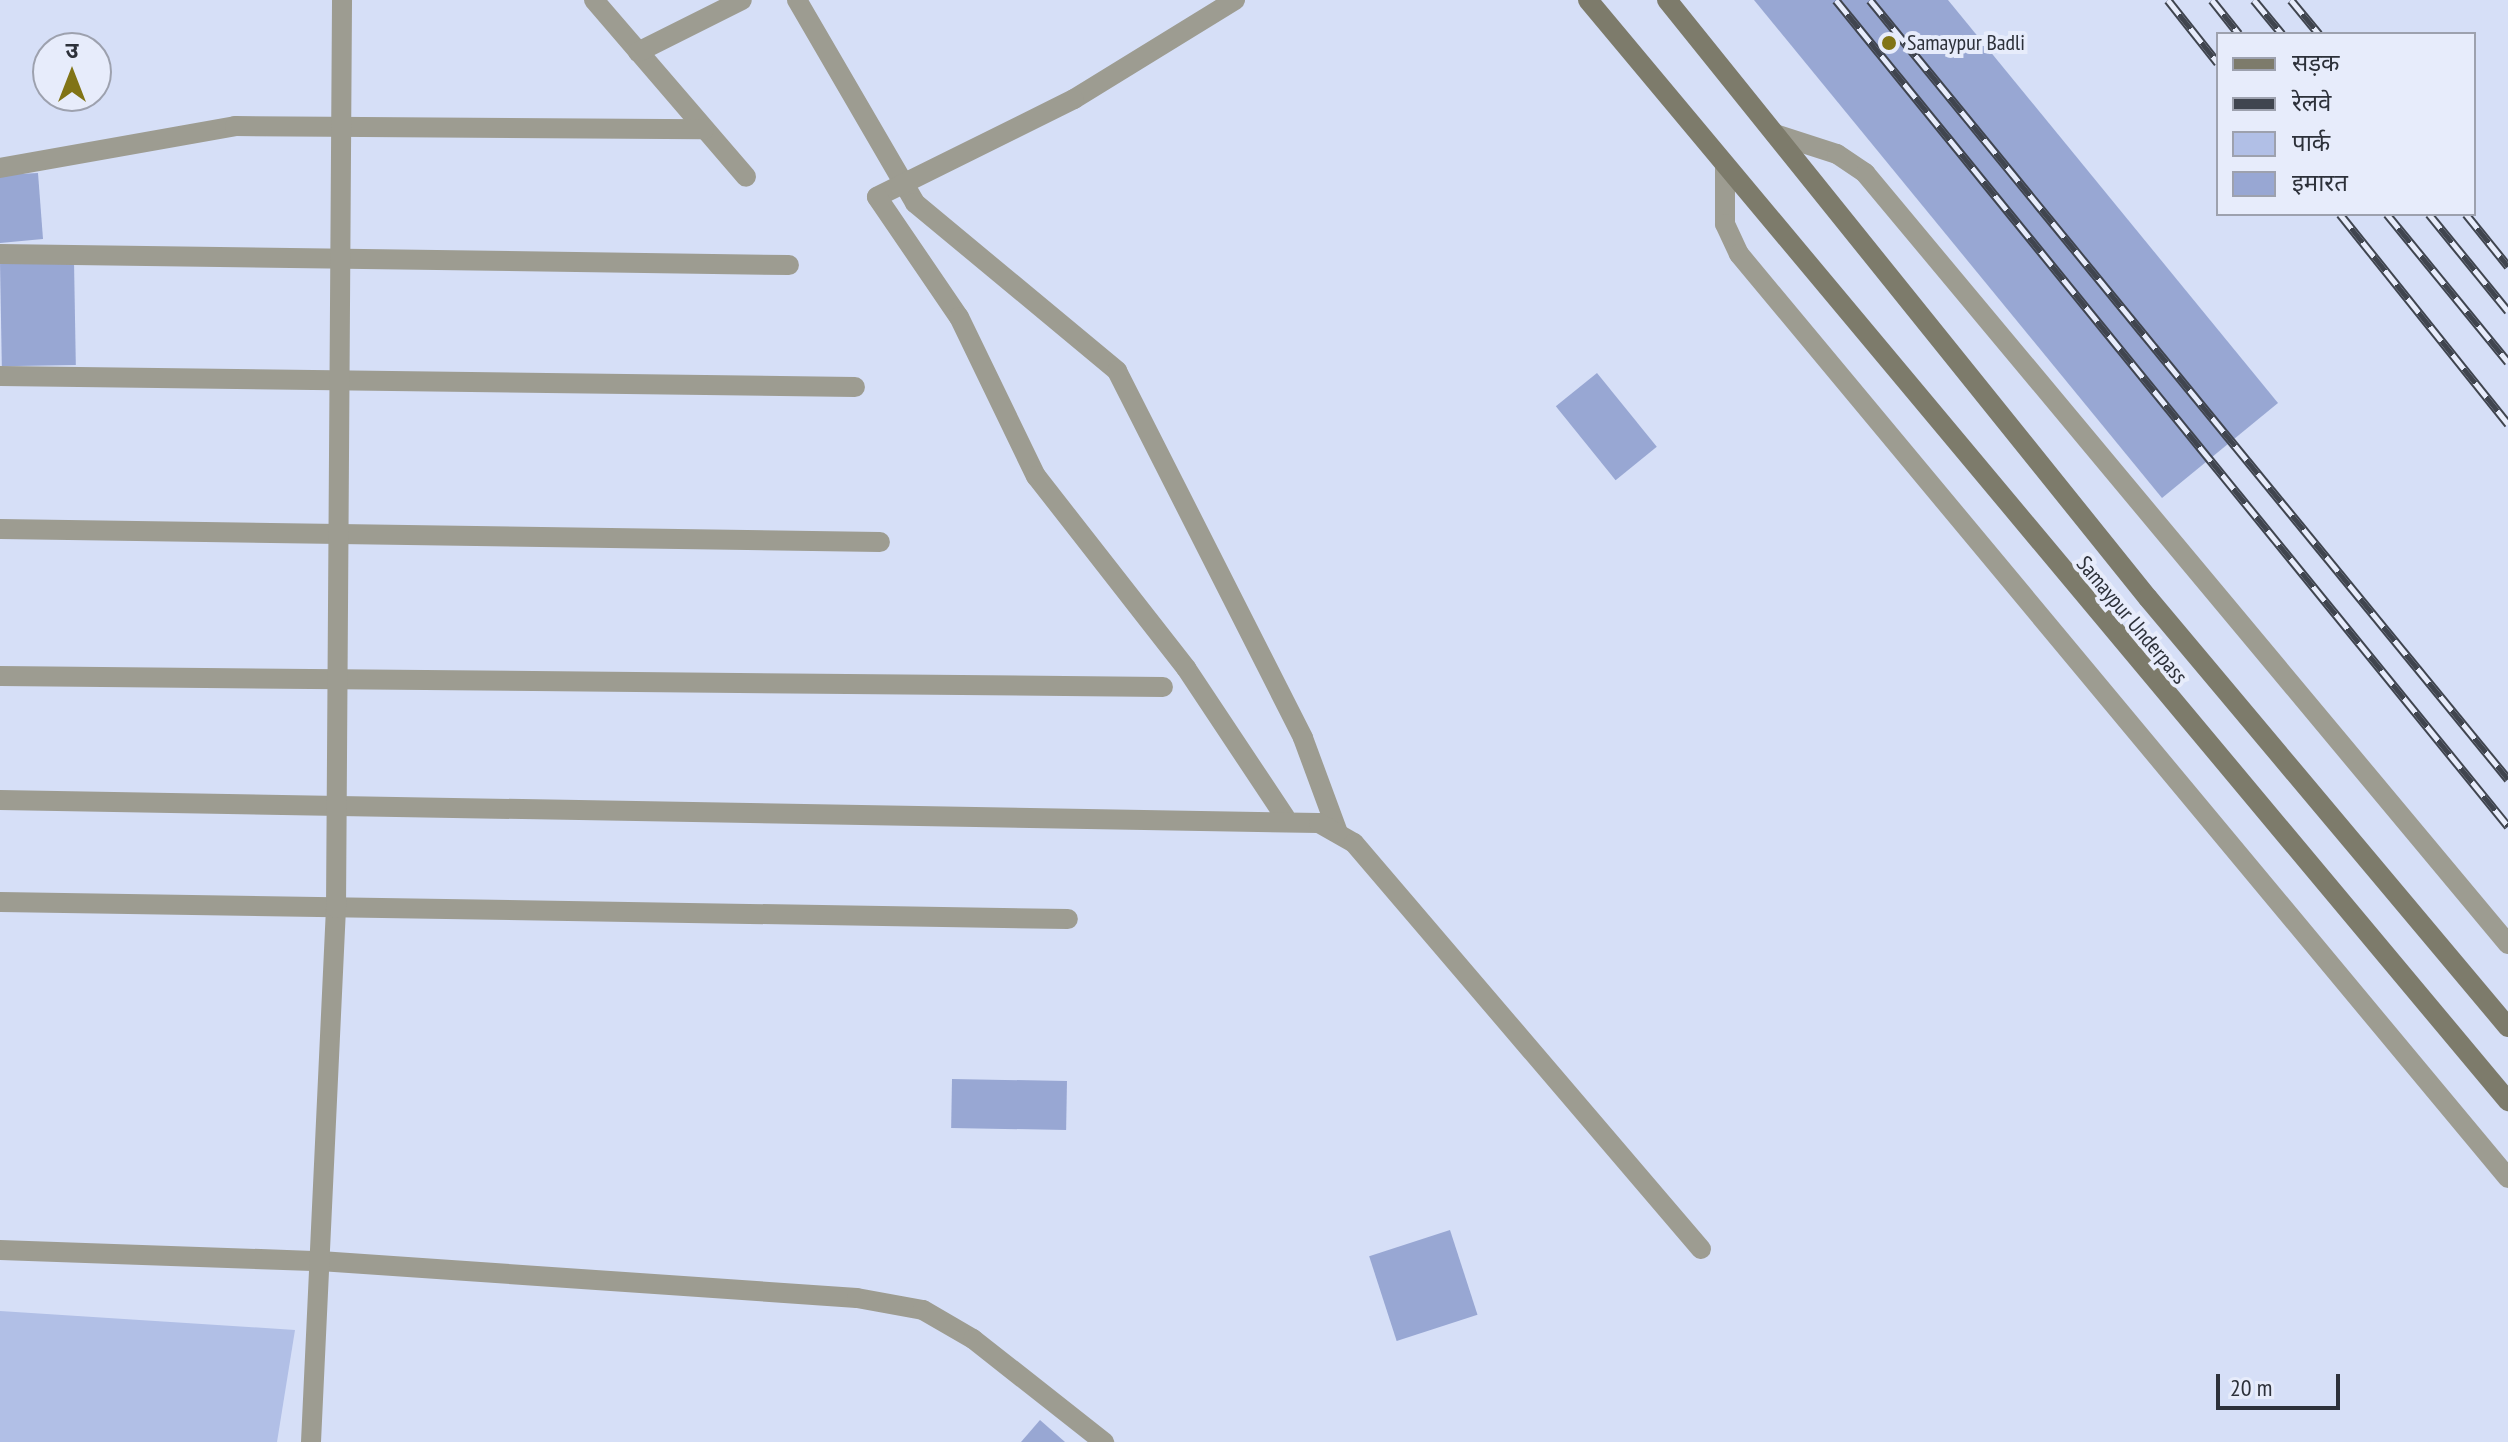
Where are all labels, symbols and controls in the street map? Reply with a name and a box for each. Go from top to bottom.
place label: Samaypur Badli [1907,30,2025,56]
north arrow [32,32,112,112]
marker: Samaypur Badli [1878,32,1900,54]
legend [2216,32,2476,216]
text: उ [66,36,78,64]
text: सड़क [2292,47,2340,78]
text: रेलवे [2292,87,2331,118]
text: पार्क [2292,127,2330,158]
text: इमारत [2292,167,2348,198]
street label: Samaypur Underpass [2071,551,2193,689]
scale bar [2220,1358,2344,1408]
text: 20 m [2230,1372,2272,1403]

